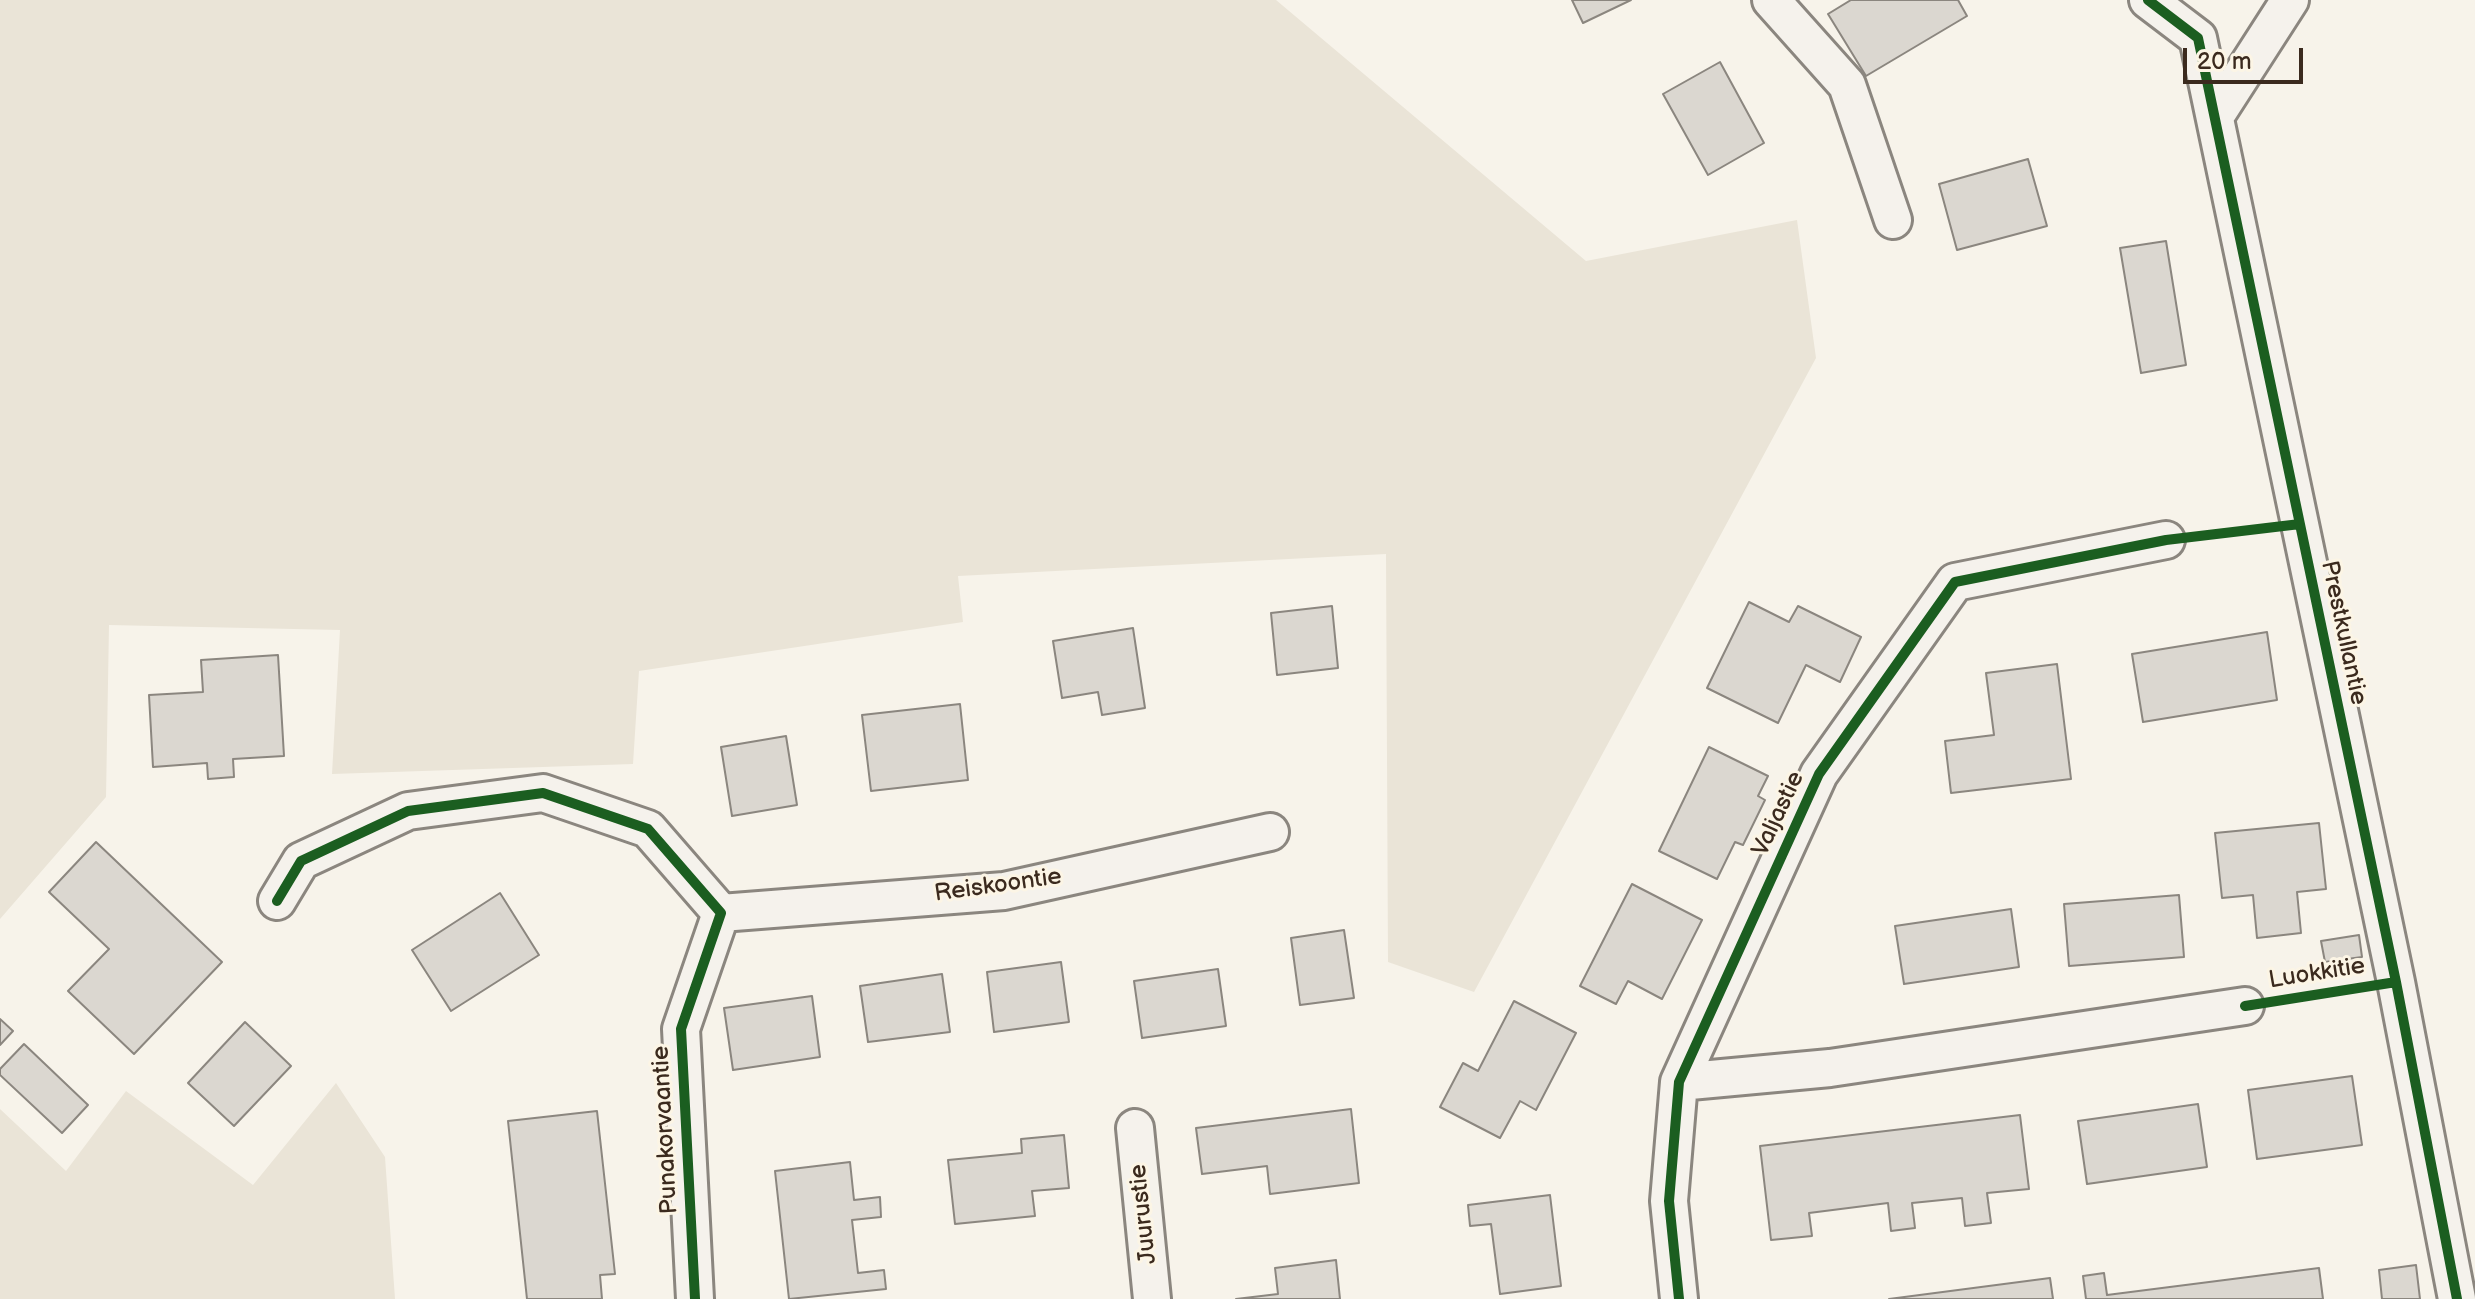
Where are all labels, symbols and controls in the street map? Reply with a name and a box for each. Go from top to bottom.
scale bar [2187,32,2307,82]
text: 20 m [2197,47,2252,76]
street label: Prestkullantie [2314,558,2372,708]
street label: Valjastie [1747,767,1811,861]
street label: Reiskoontie [933,863,1063,909]
street label: Luokkitie [2267,952,2367,996]
street label: Punakorvaantie [647,1045,685,1215]
street label: Juurustie [1124,1163,1164,1265]

